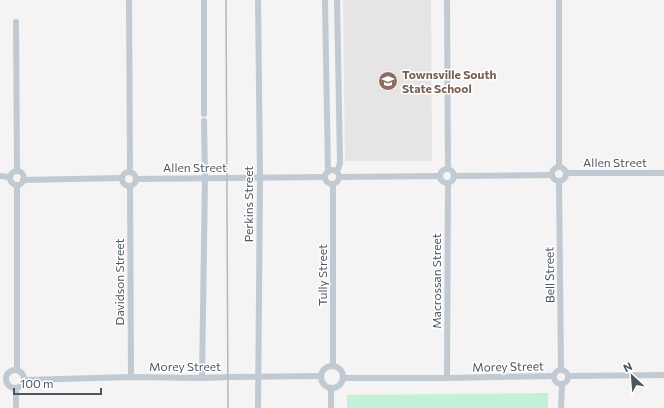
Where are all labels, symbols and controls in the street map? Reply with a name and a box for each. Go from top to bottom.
place label: Townsville South State School [402,67,496,95]
school or university icon: Townsville South State School [377,70,399,92]
street label: Allen Street [583,155,647,169]
street label: Allen Street [163,160,227,174]
street label: Perkins Street [241,166,255,242]
street label: Macrossan Street [429,233,443,329]
street label: Davidson Street [112,238,126,325]
street label: Tully Street [315,244,329,306]
street label: Bell Street [542,247,556,303]
north arrow [612,356,652,396]
street label: Morey Street [472,358,544,374]
street label: Morey Street [149,359,221,373]
text: N [621,359,634,374]
scale bar [14,370,101,396]
text: 100 m [20,376,54,390]

